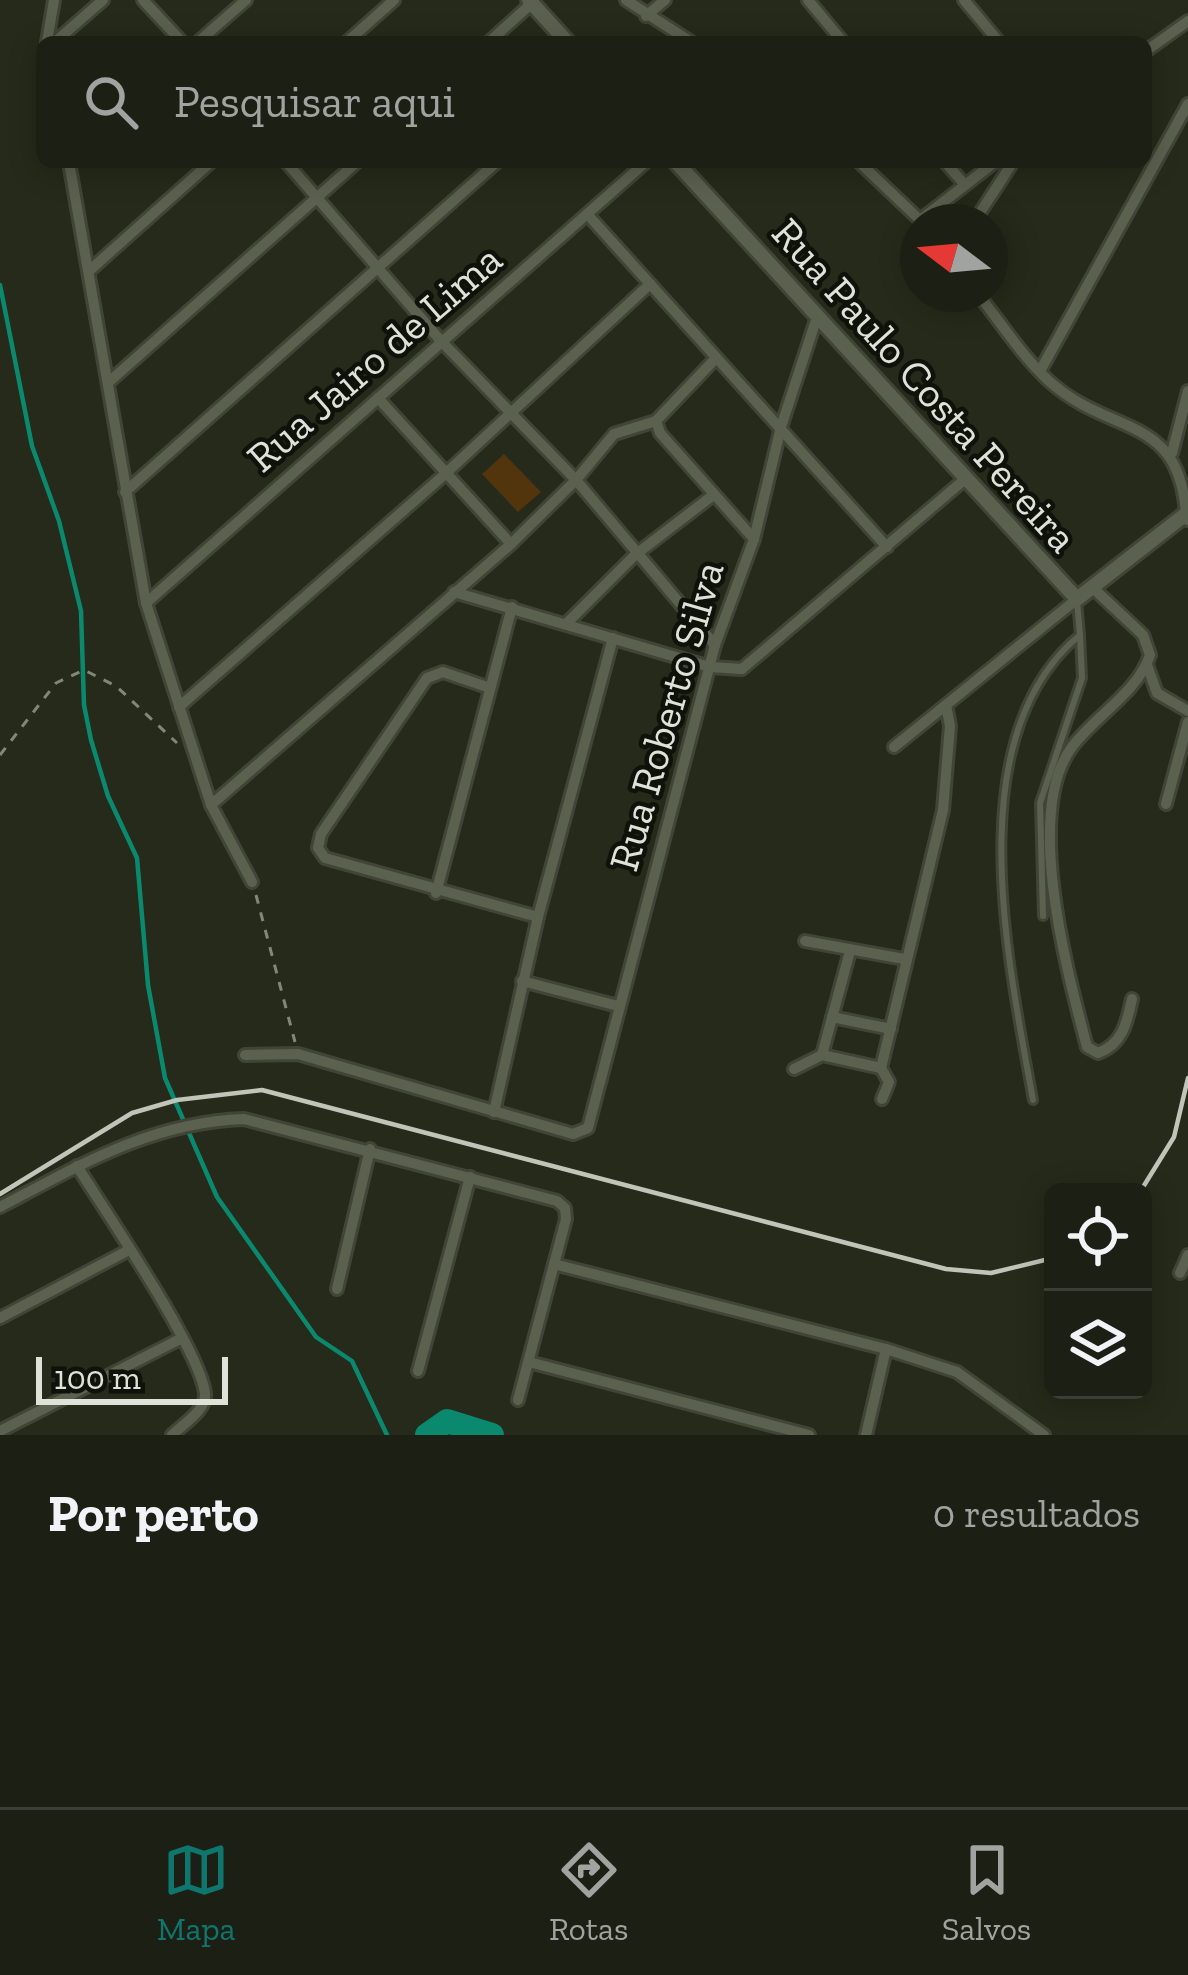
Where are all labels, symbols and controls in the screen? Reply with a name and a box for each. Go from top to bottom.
search box [36,36,1152,168]
icon: search [78,69,144,135]
text: Pesquisar aqui [174,75,455,129]
north arrow [900,204,1008,312]
street label: Rua Paulo Costa Pereira [762,208,1088,562]
street label: Rua Jairo de Lima [236,234,512,482]
street label: Rua Roberto Silva [597,556,735,876]
map controls [1044,1183,1152,1399]
button: locate [1044,1183,1152,1291]
button: layers [1044,1291,1152,1399]
scale bar [36,1351,228,1404]
text: 100 m [54,1358,141,1397]
text: Por perto [48,1483,259,1544]
text: 0 resultados [933,1490,1140,1537]
tab: Mapa [157,1837,236,1948]
tab: Rotas [549,1837,628,1948]
tab: Salvos [942,1837,1031,1948]

